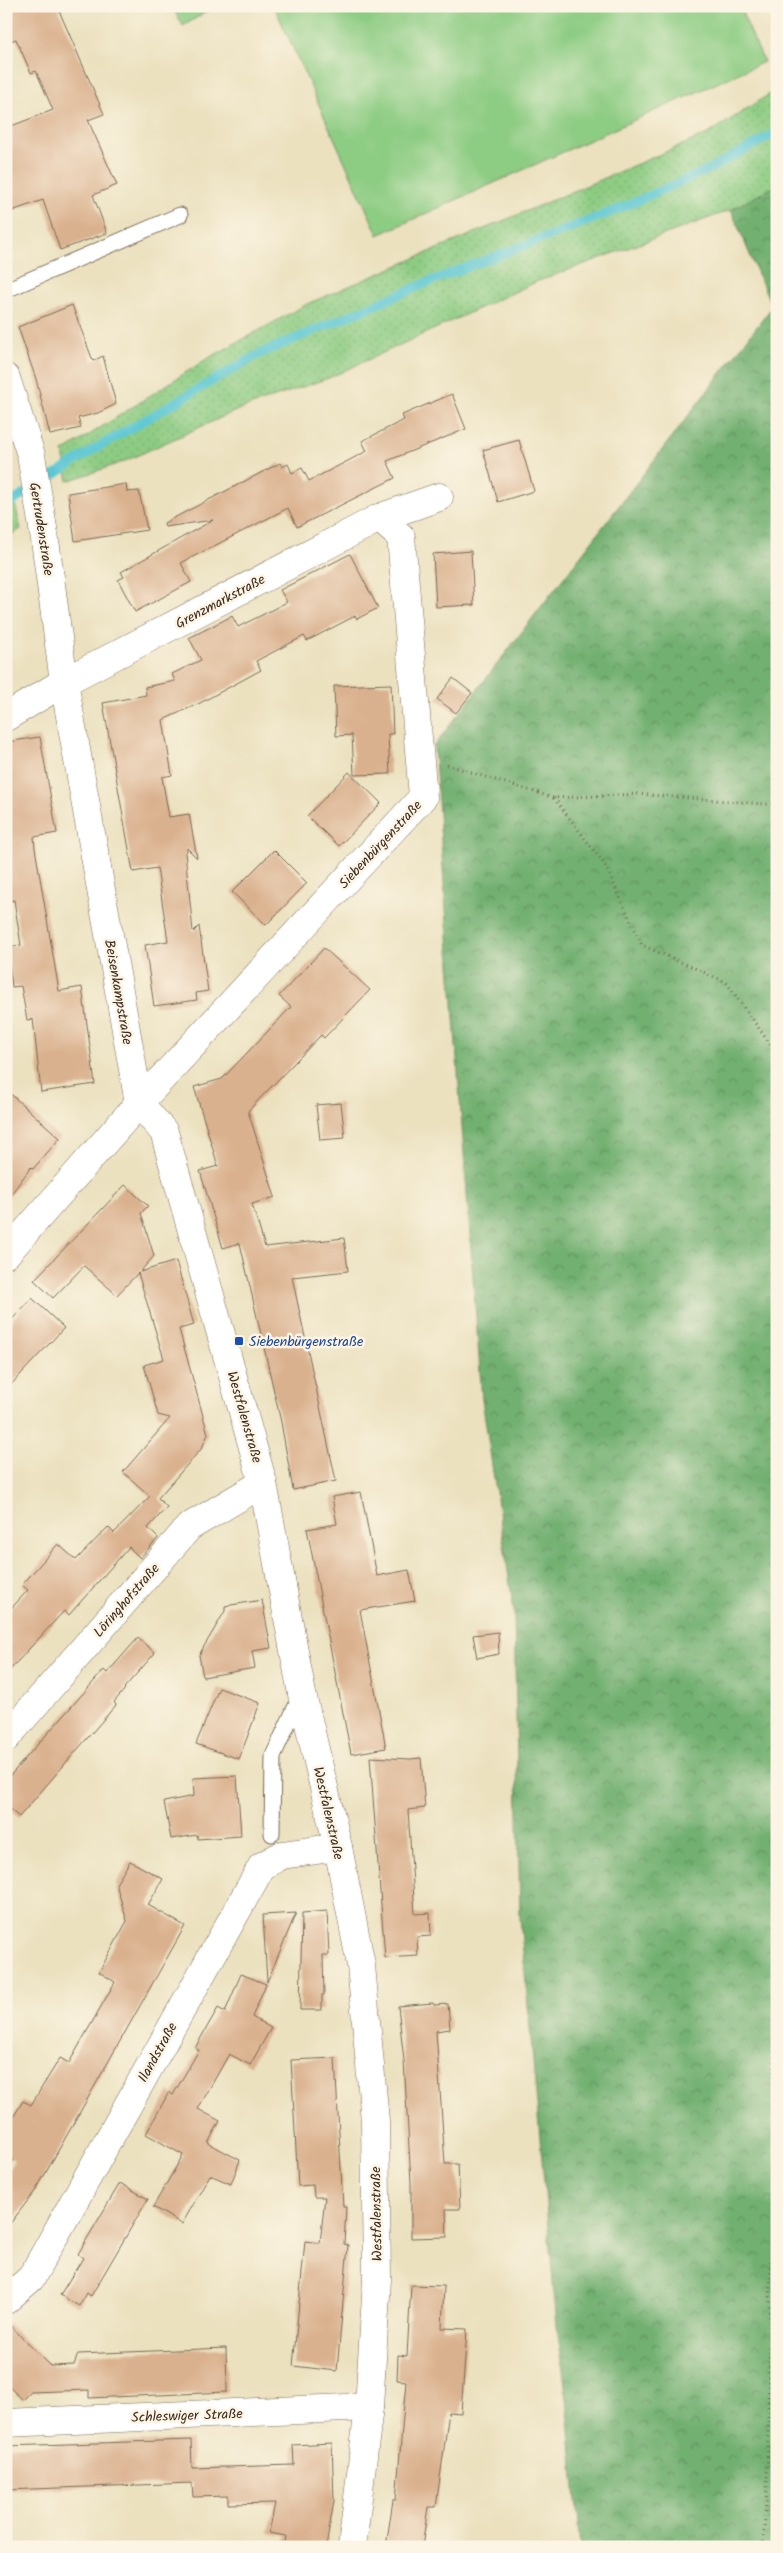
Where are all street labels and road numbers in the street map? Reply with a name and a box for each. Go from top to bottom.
street label: Gertrudenstraße [23,481,59,578]
street label: Grenzmarkstraße [172,569,270,635]
street label: Siebenbürgenstraße [334,795,428,894]
street label: Beisenkampstraße [98,938,138,1047]
street label: Westfalenstraße [220,1369,268,1467]
street label: Löringhofstraße [88,1558,166,1643]
street label: Westfalenstraße [307,1765,350,1863]
street label: Ilandstraße [132,2018,184,2087]
street label: Westfalenstraße [365,2166,389,2262]
street label: Schleswiger Straße [131,2403,244,2429]

